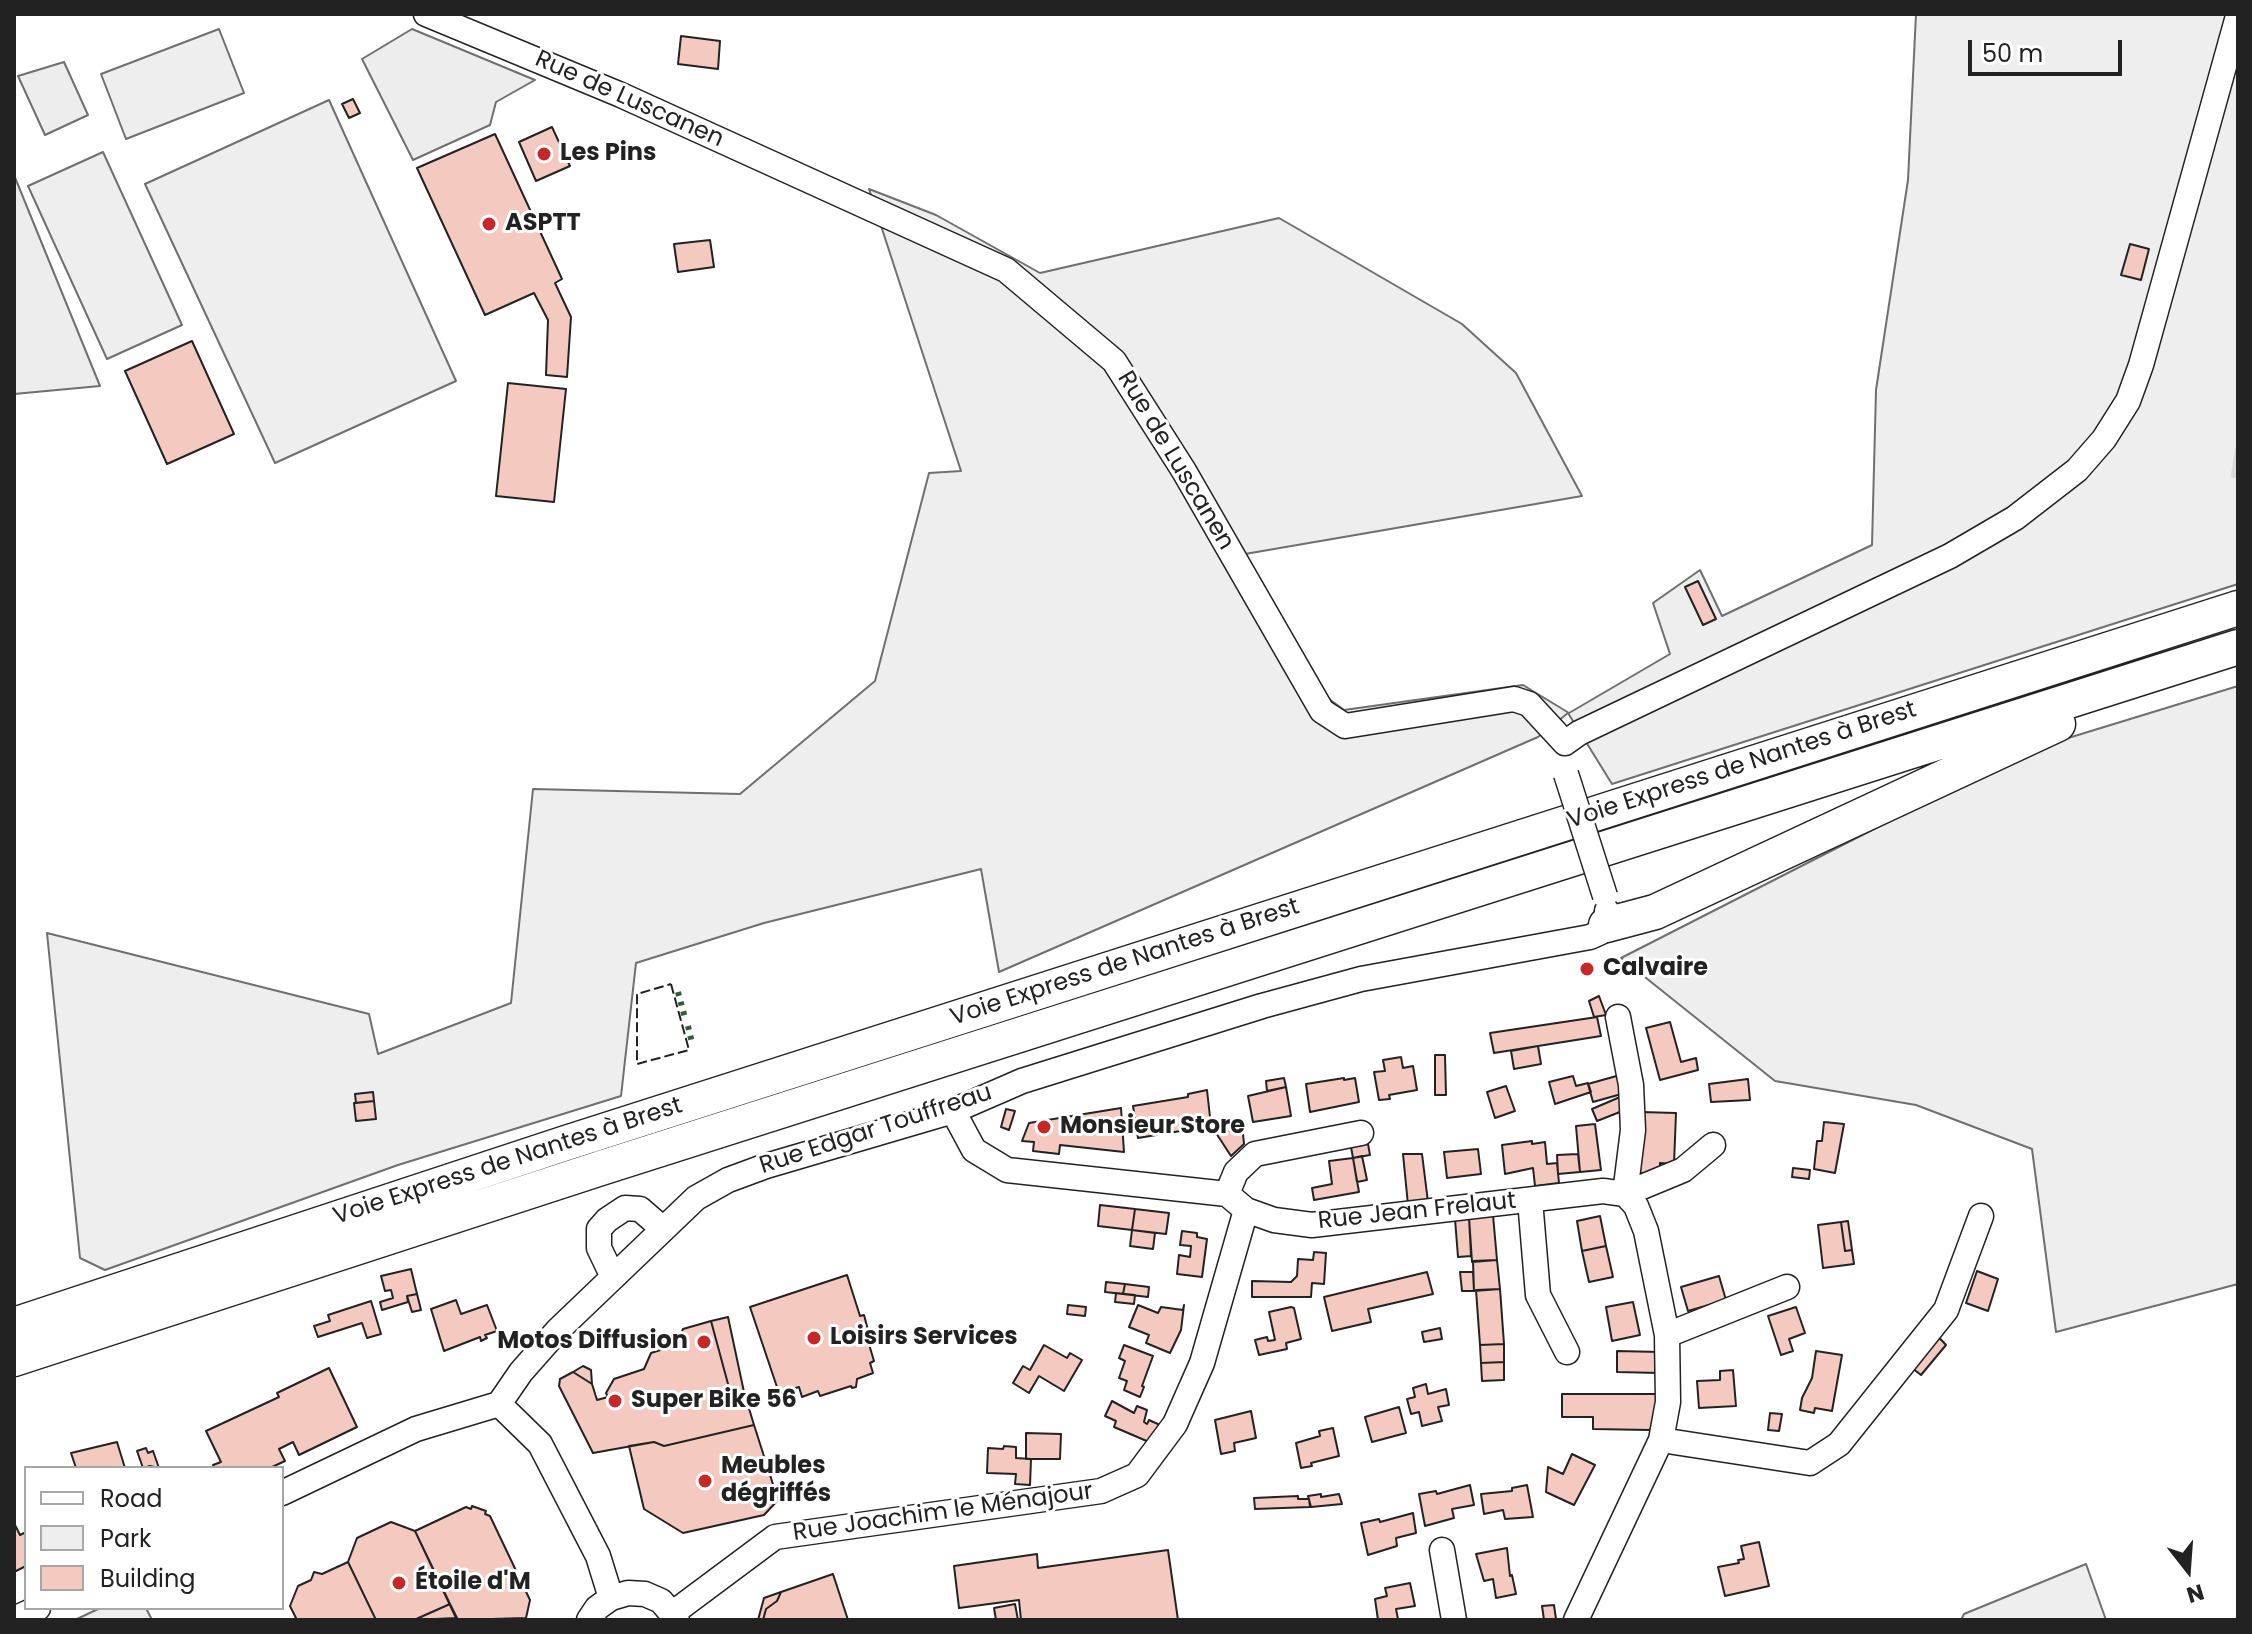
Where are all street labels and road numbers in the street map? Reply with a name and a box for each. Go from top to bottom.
street label: Rue de Luscanen [530,45,728,155]
street label: Rue de Luscanen [1110,366,1240,556]
street label: Voie Express de Nantes à Brest [1564,696,1920,836]
street label: Voie Express de Nantes à Brest [947,893,1303,1033]
street label: Rue Edgar Touffreau [756,1079,996,1181]
street label: Voie Express de Nantes à Brest [330,1092,686,1232]
street label: Rue Jean Frelaut [1317,1187,1517,1237]
street label: Rue Joachim le Ménajour [791,1478,1095,1548]

